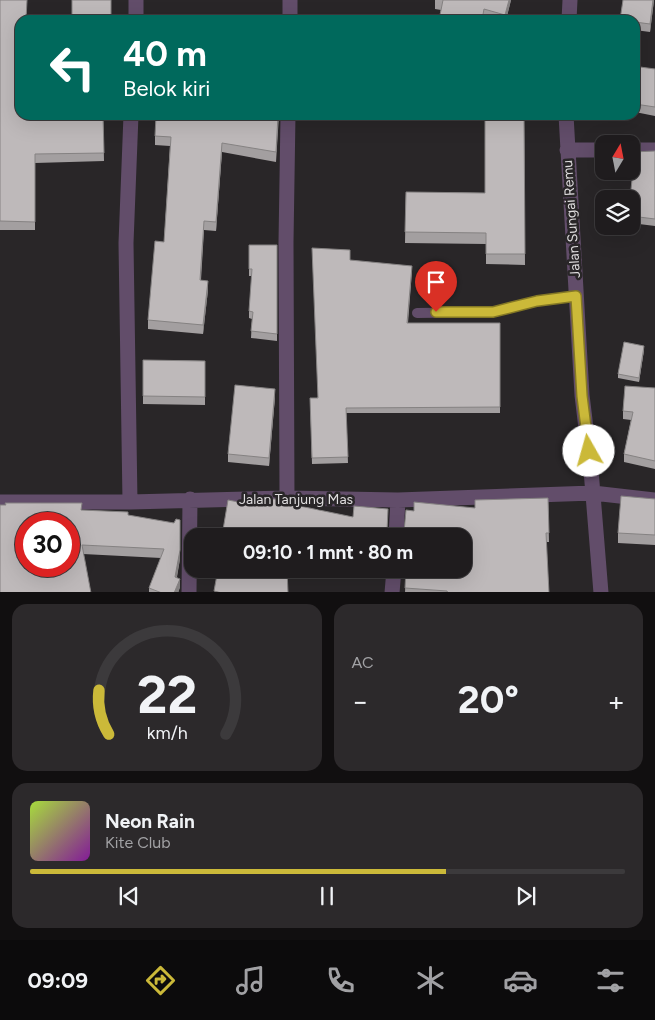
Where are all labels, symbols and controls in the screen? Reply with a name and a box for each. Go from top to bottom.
text: 40 m [123,33,207,75]
icon: left [40,35,105,100]
text: Belok kiri [123,75,210,102]
north arrow [595,135,640,180]
map controls [595,135,640,235]
street label: Jalan Sungai Remu [559,159,584,279]
button: layers [595,190,640,235]
pin [415,261,457,312]
icon: arrive [422,268,450,296]
position arrow [562,424,614,476]
street label: Jalan Tanjung Mas [239,491,353,508]
speed limit sign: 30 [15,512,80,577]
text: 09:10 · 1 mnt · 80 m [243,541,413,564]
text: AC [352,653,374,672]
text: 22 [137,664,197,726]
text: 20° [458,677,519,723]
text: − [352,684,369,718]
text: + [608,684,625,718]
text: km/h [146,722,187,743]
text: Neon Rain [105,810,195,833]
text: Kite Club [105,833,171,852]
icon: previous [115,882,143,910]
icon: pause [313,882,341,910]
icon: next [512,882,540,910]
icon: directions [143,963,178,998]
icon: music [233,963,268,998]
icon: phone [323,963,358,998]
icon: climate [413,963,448,998]
icon: car [503,963,538,998]
icon: filters [593,963,628,998]
text: 09:09 [27,967,88,994]

